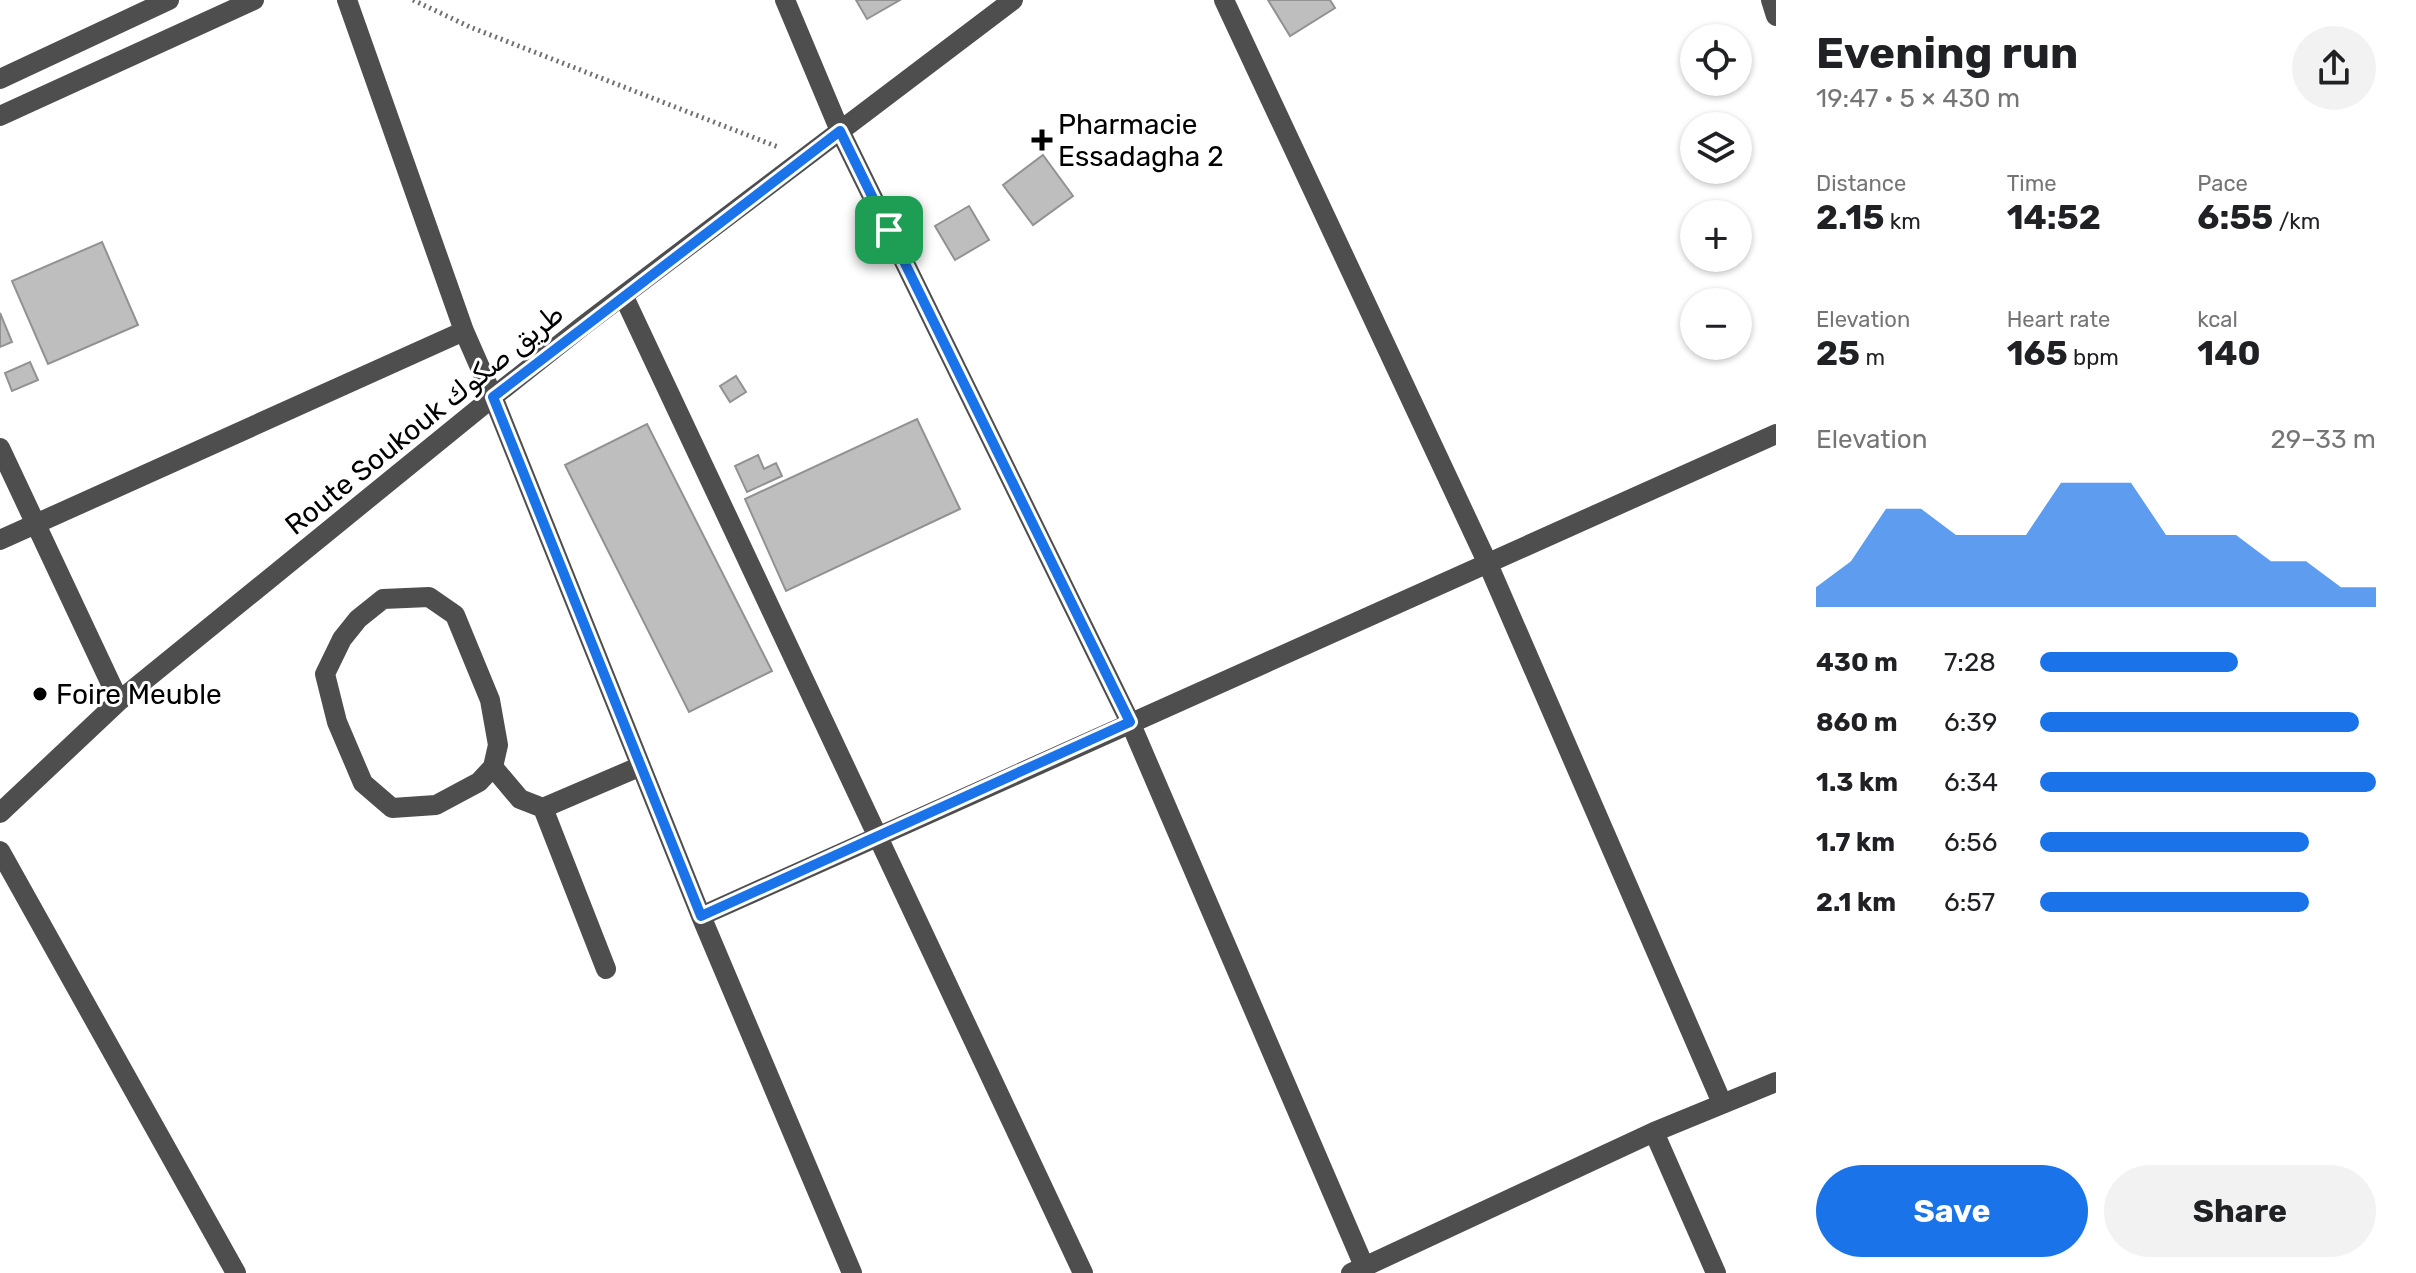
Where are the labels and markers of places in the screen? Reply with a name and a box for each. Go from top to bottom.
place label: Pharmacie Essadagha 2 [1058,108,1224,173]
marker: Pharmacie Essadagha 2 [1033,131,1051,149]
pin [855,196,923,264]
place label: Foire Meuble [56,678,222,711]
marker: Foire Meuble [31,685,49,703]

